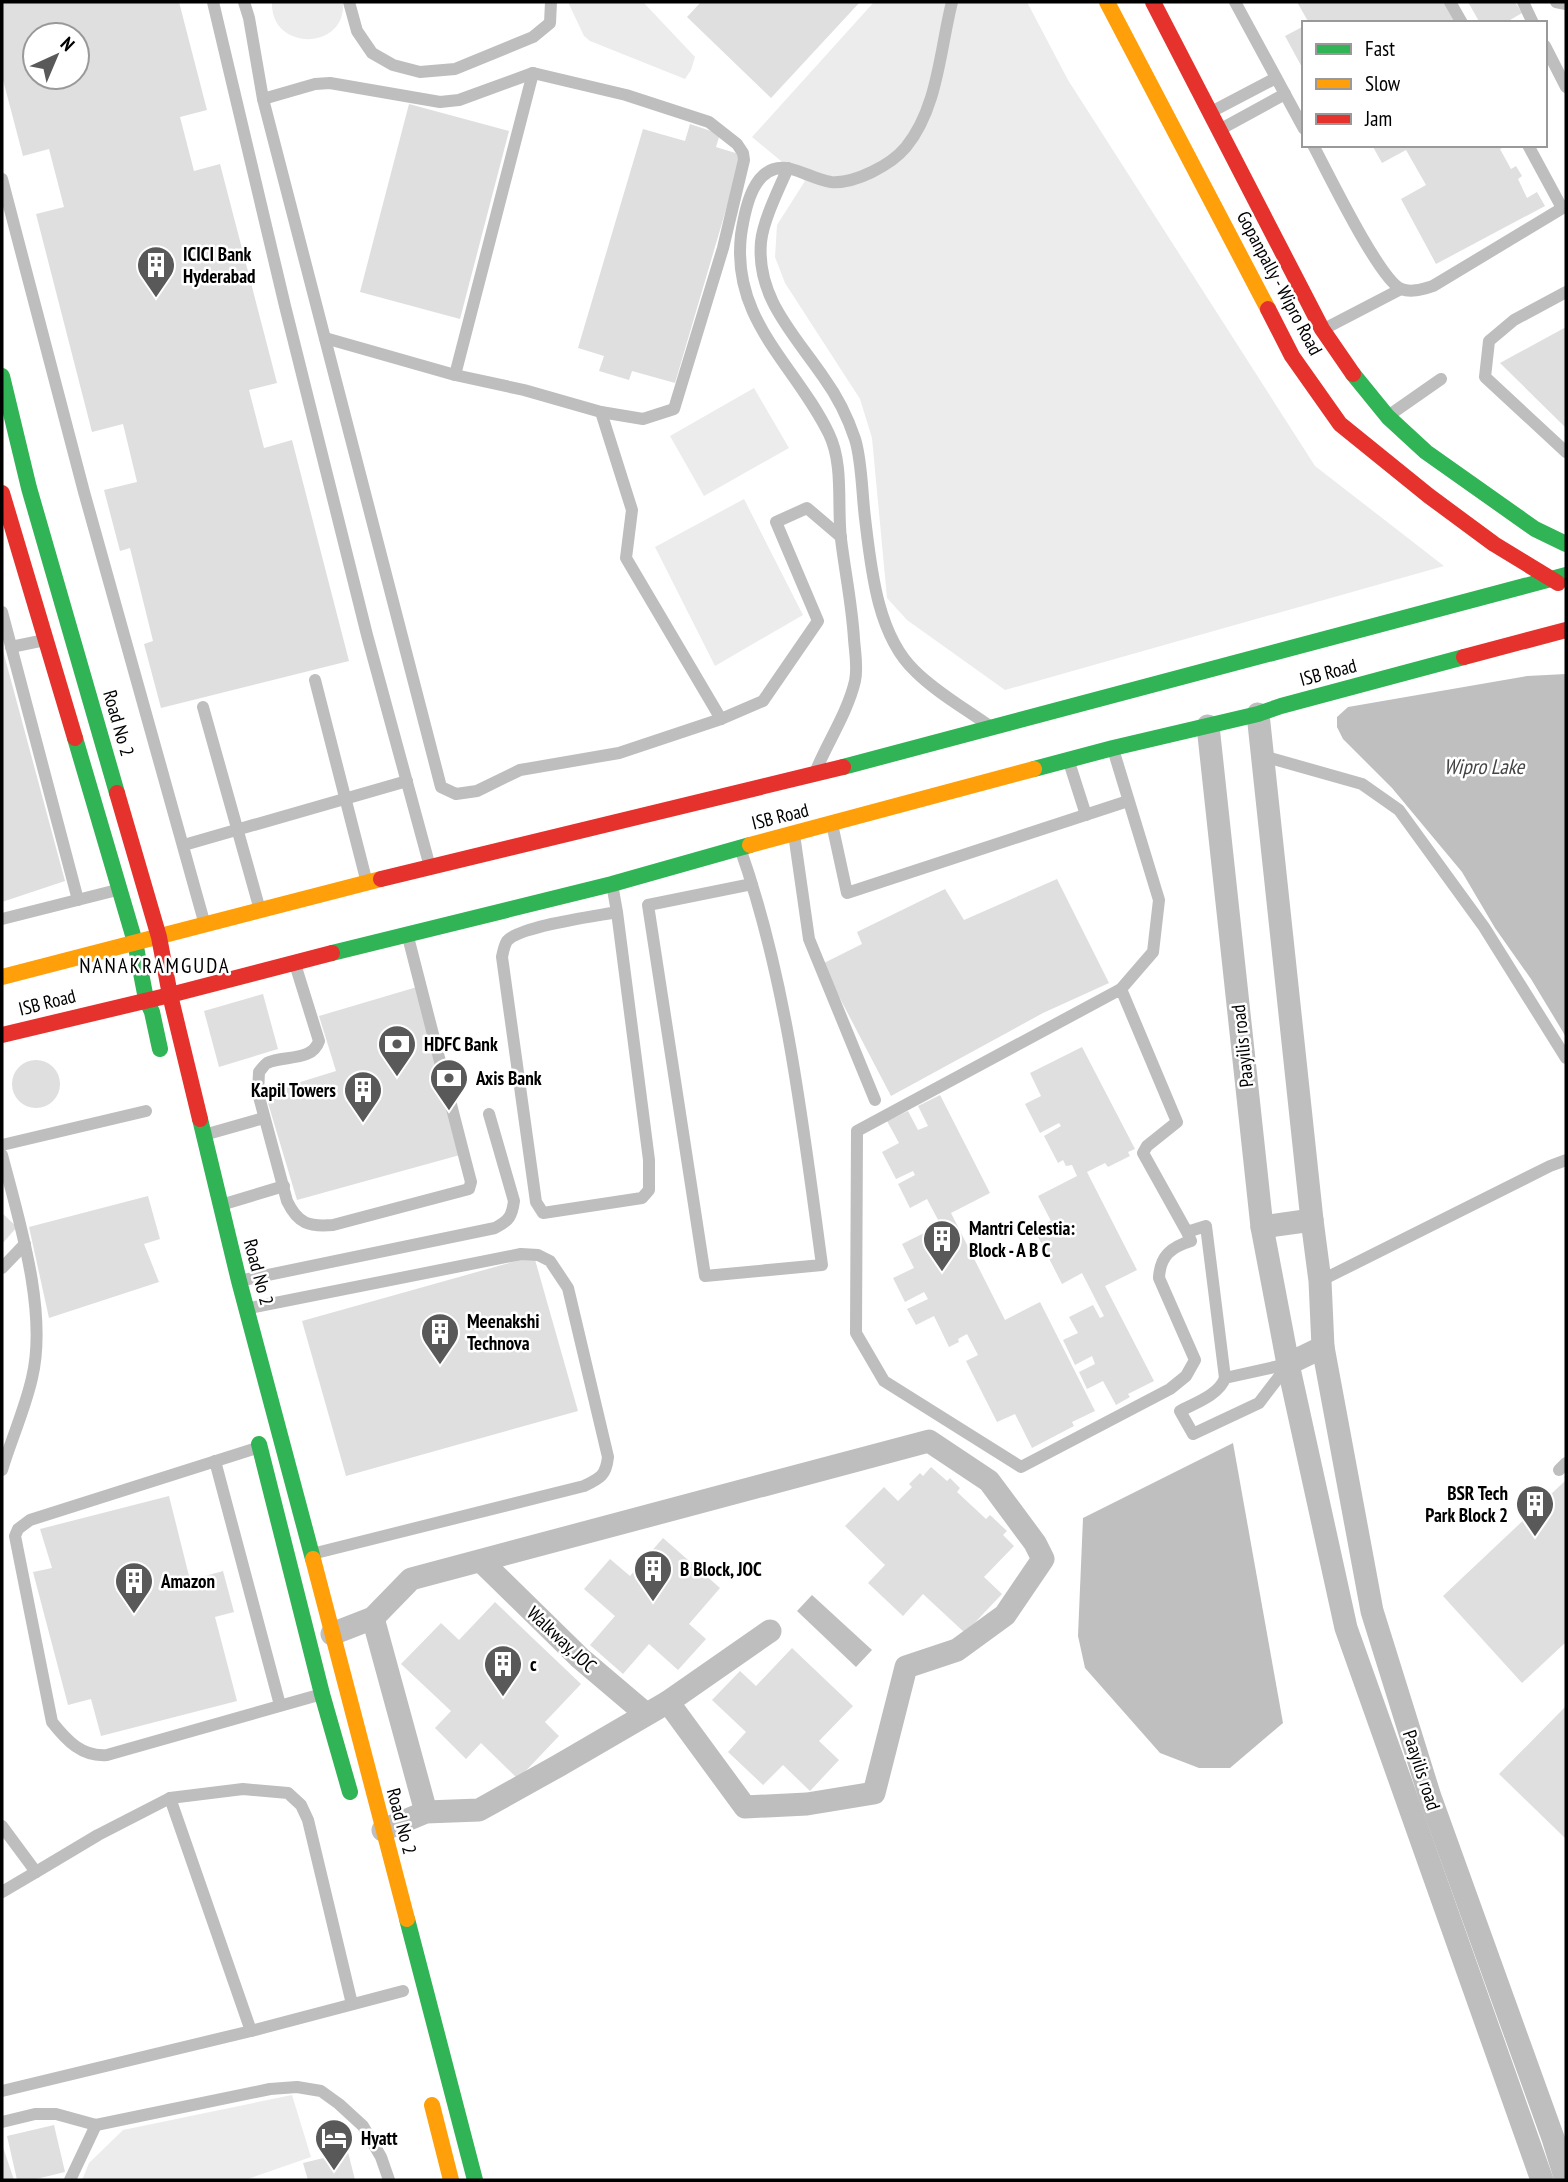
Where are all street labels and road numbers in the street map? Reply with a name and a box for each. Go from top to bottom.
street label: Gopanpally - Wipro Road [1232,207,1328,359]
street label: ISB Road [1297,653,1359,691]
street label: Road No 2 [98,687,140,759]
street label: ISB Road [749,797,811,835]
street label: ISB Road [16,983,78,1021]
street label: Paayilis road [1226,1004,1258,1088]
street label: Road No 2 [239,1236,279,1308]
street label: Walkway, JOC [522,1601,602,1677]
street label: Paayilis road [1398,1727,1446,1813]
street label: Road No 2 [382,1785,422,1857]

